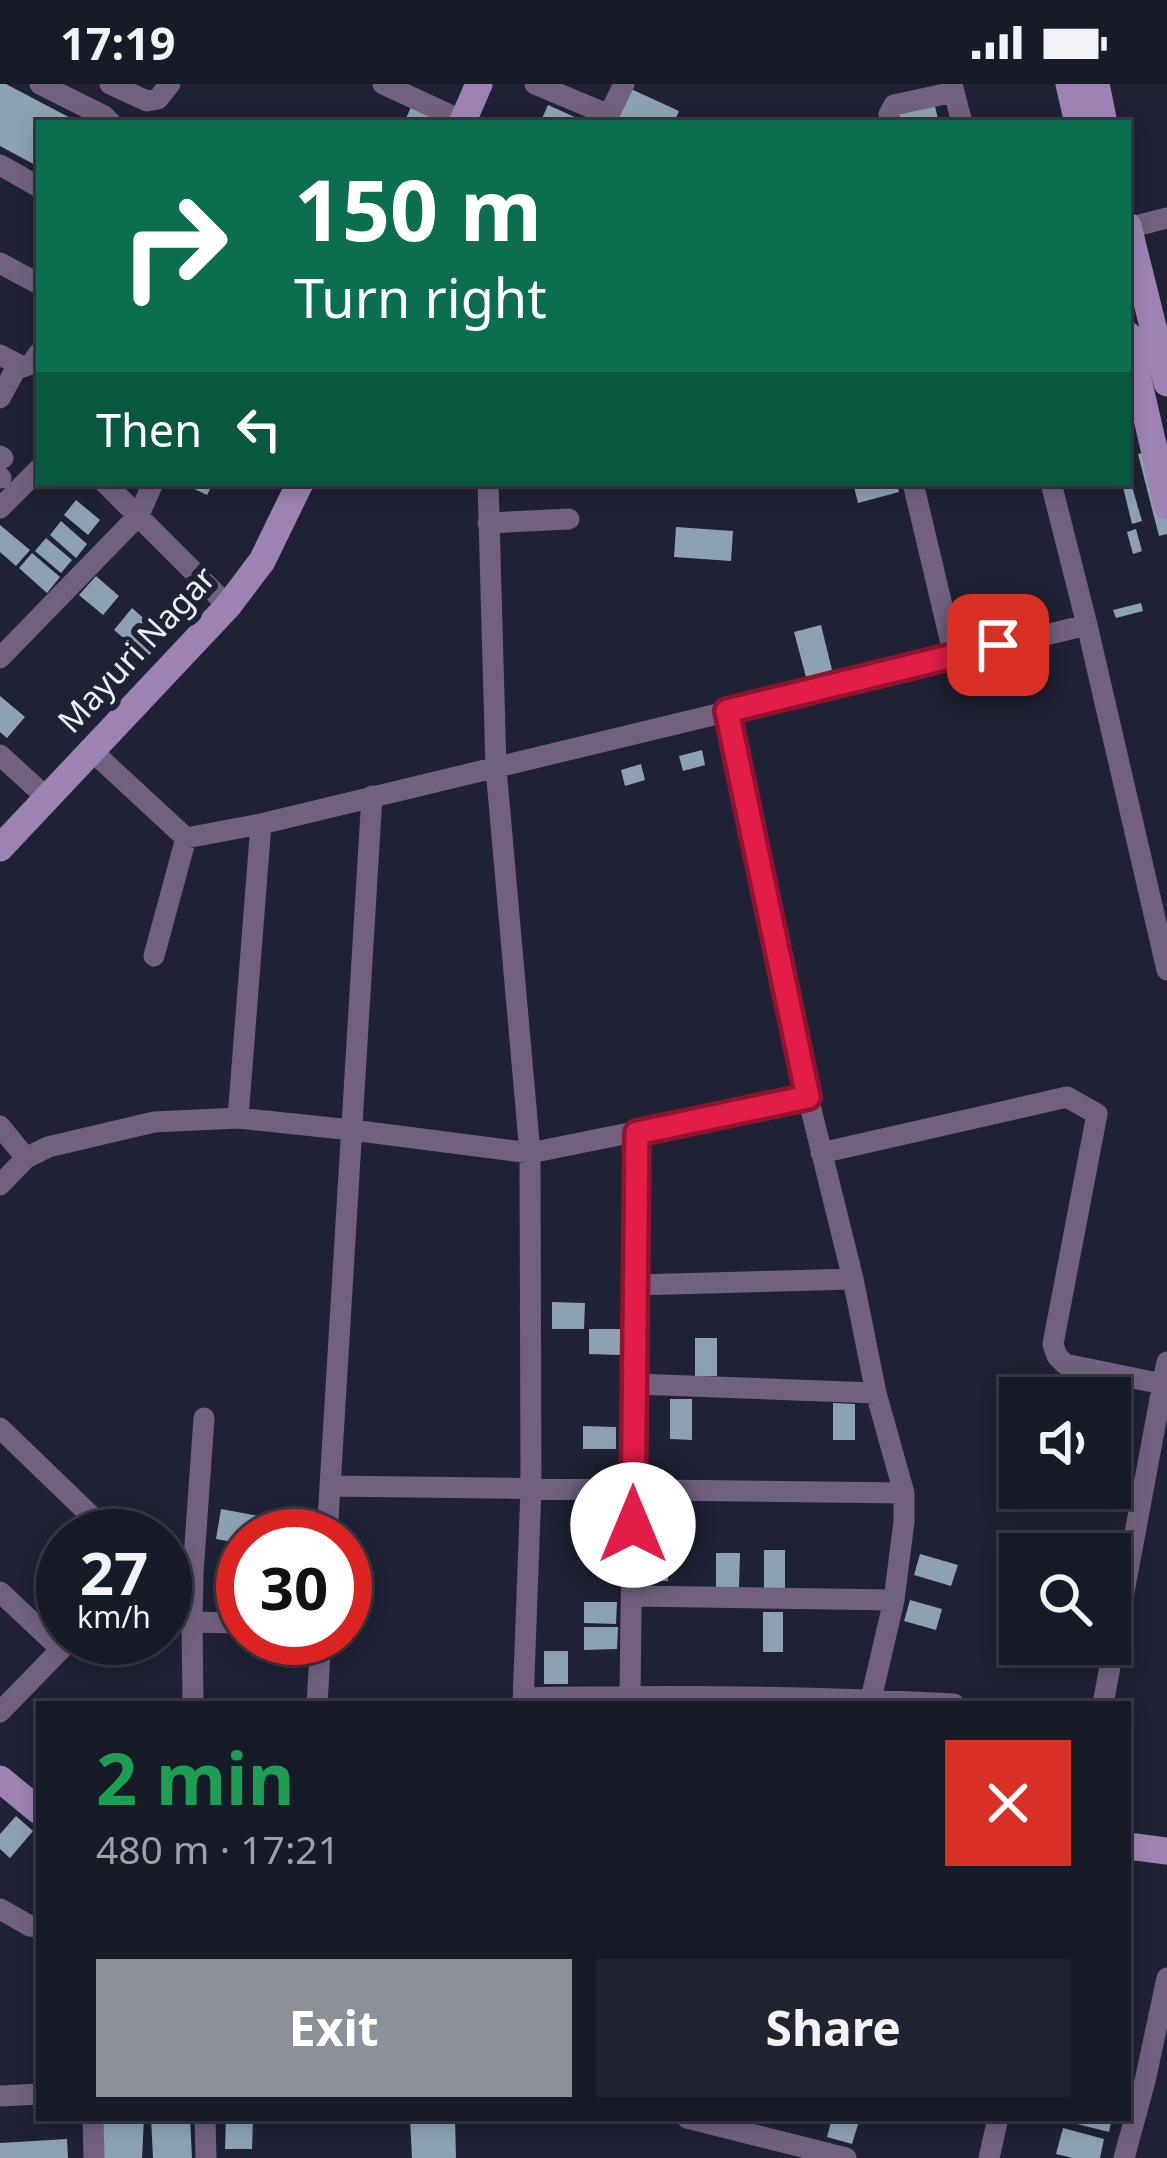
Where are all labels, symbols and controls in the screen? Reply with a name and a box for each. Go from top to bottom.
text: 17:19 [60,12,176,73]
text: 150 m [294,151,542,266]
icon: right [96,168,252,324]
text: Turn right [294,260,547,334]
icon: left [226,396,292,462]
text: Then [96,399,202,460]
street label: Mayuri Nagar [47,556,225,742]
pin [947,594,1049,696]
icon: arrive [965,612,1031,678]
map controls [999,1377,1131,1665]
button: sound [999,1377,1131,1509]
position arrow [570,1462,696,1588]
speed limit sign: 30 [216,1509,372,1665]
text: 27 [80,1531,148,1613]
button: search [999,1533,1131,1665]
text: km/h [77,1596,151,1637]
text: 2 min [96,1728,294,1826]
button: close [945,1740,1071,1866]
text: 480 m · 17:21 [96,1822,340,1875]
button: Exit [96,1959,572,2097]
button: Share [596,1959,1071,2097]

